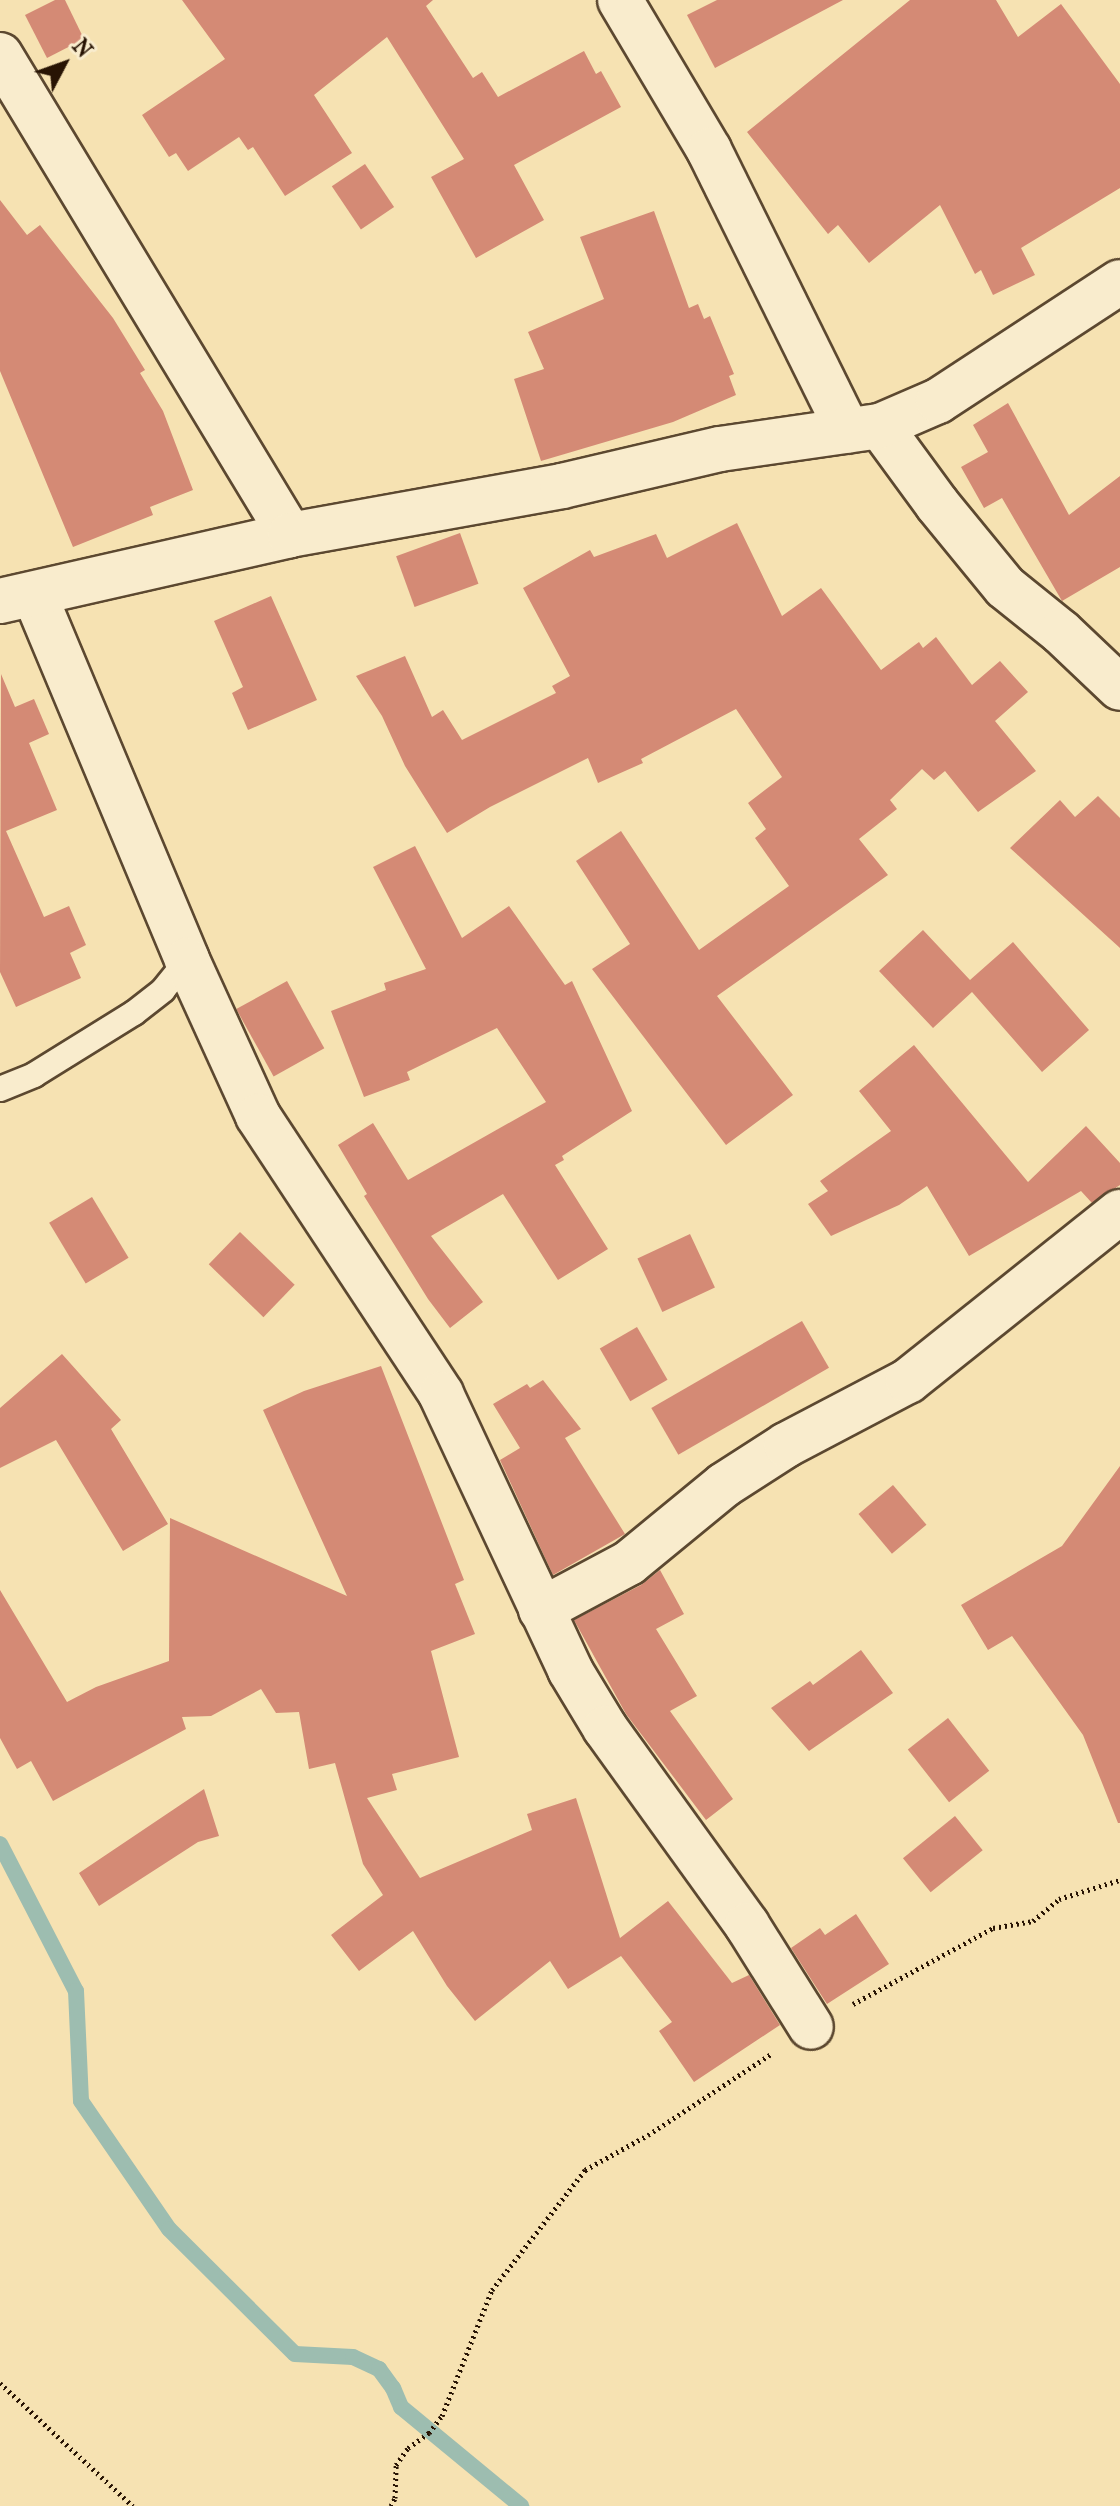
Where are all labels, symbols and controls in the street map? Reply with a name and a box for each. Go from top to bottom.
north arrow [24,24,104,104]
text: N [67,33,97,63]

